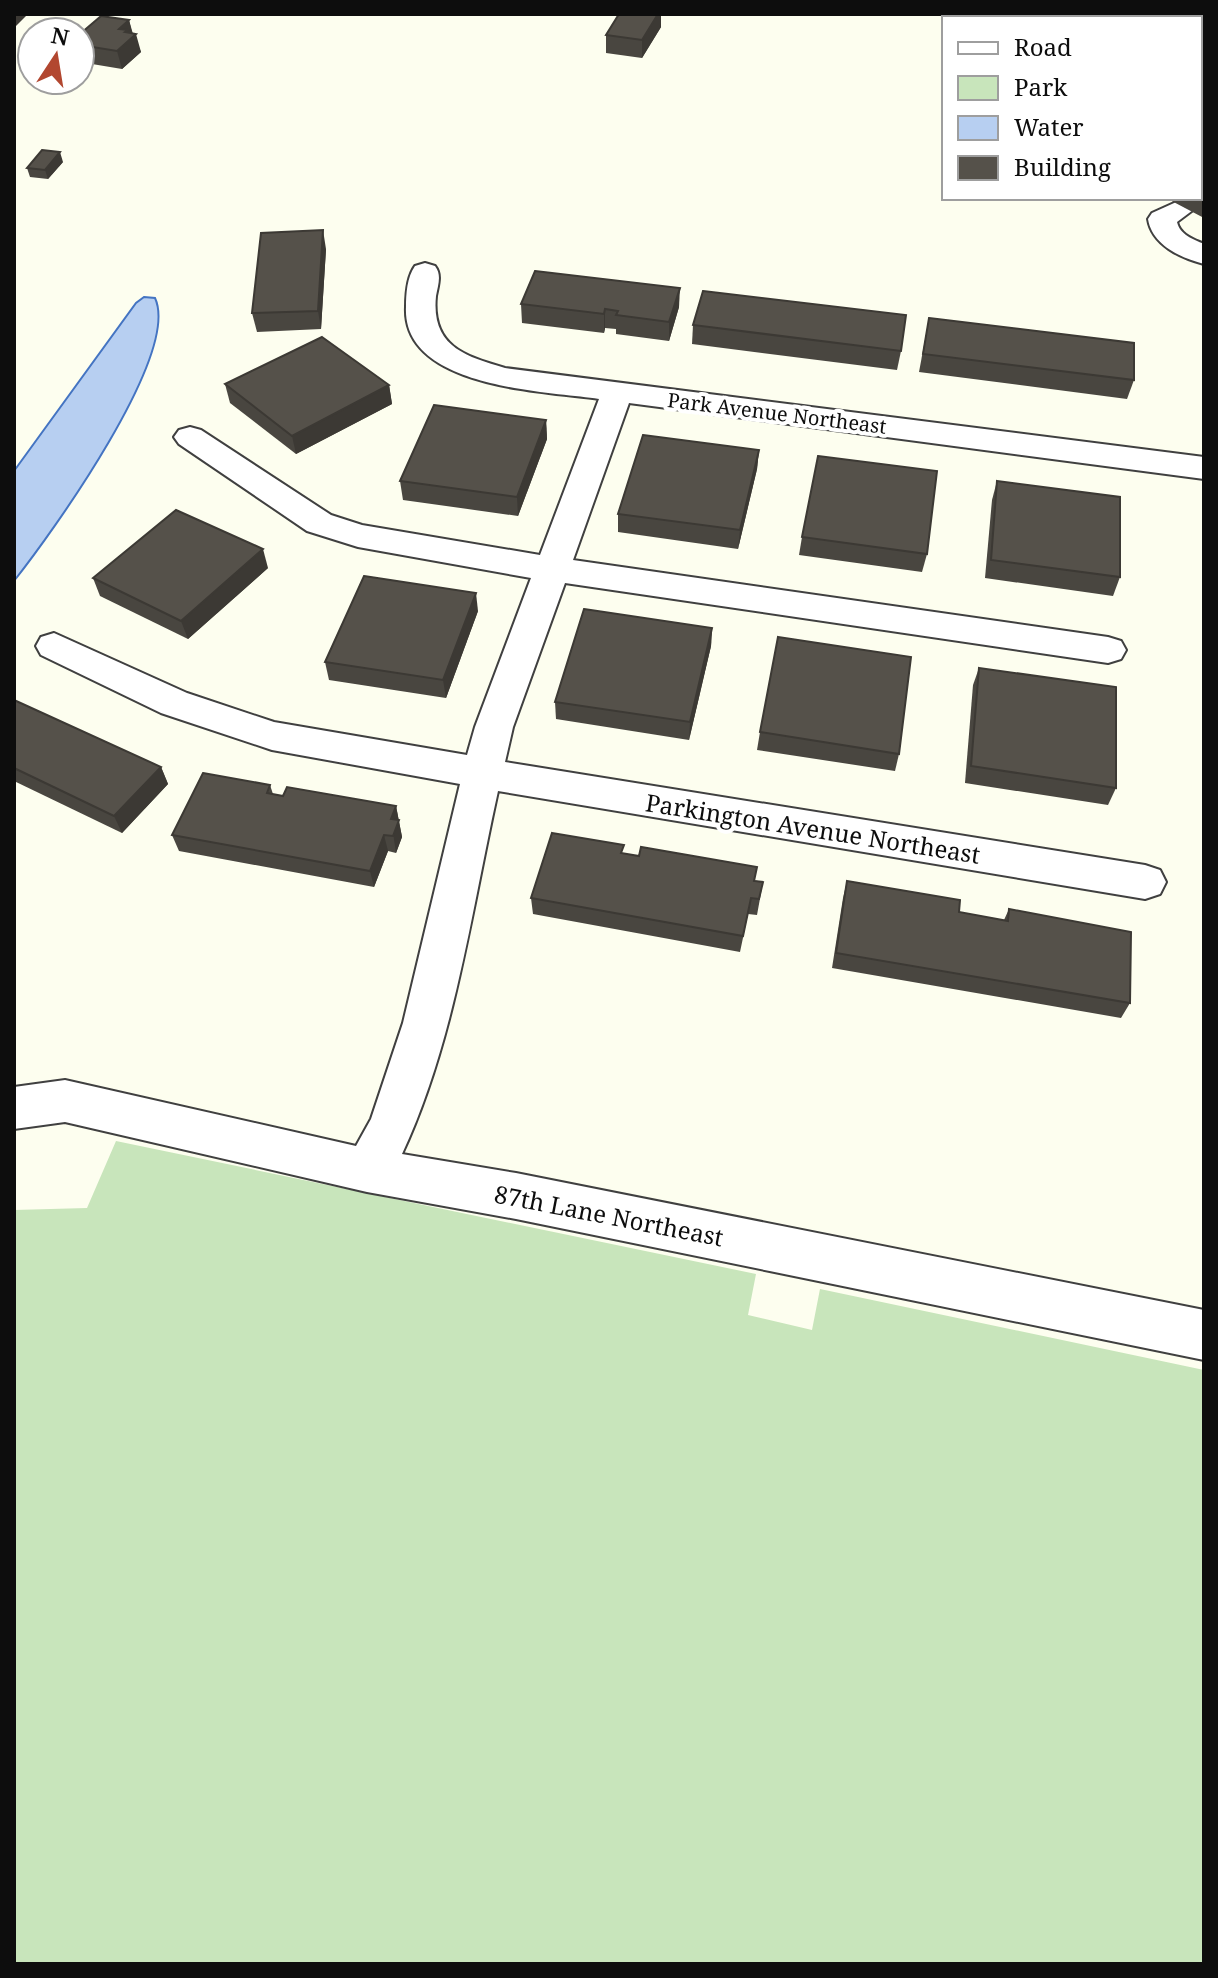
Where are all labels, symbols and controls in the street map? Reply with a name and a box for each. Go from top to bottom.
north arrow [16,16,96,96]
legend [942,16,1202,200]
text: N [49,19,72,52]
text: Road [1014,30,1072,63]
text: Park [1014,70,1068,103]
text: Water [1014,110,1084,143]
text: Building [1014,150,1111,183]
street label: Park Avenue Northeast [666,386,888,440]
street label: Parkington Avenue Northeast [643,785,983,871]
street label: 87th Lane Northeast [492,1177,726,1253]

